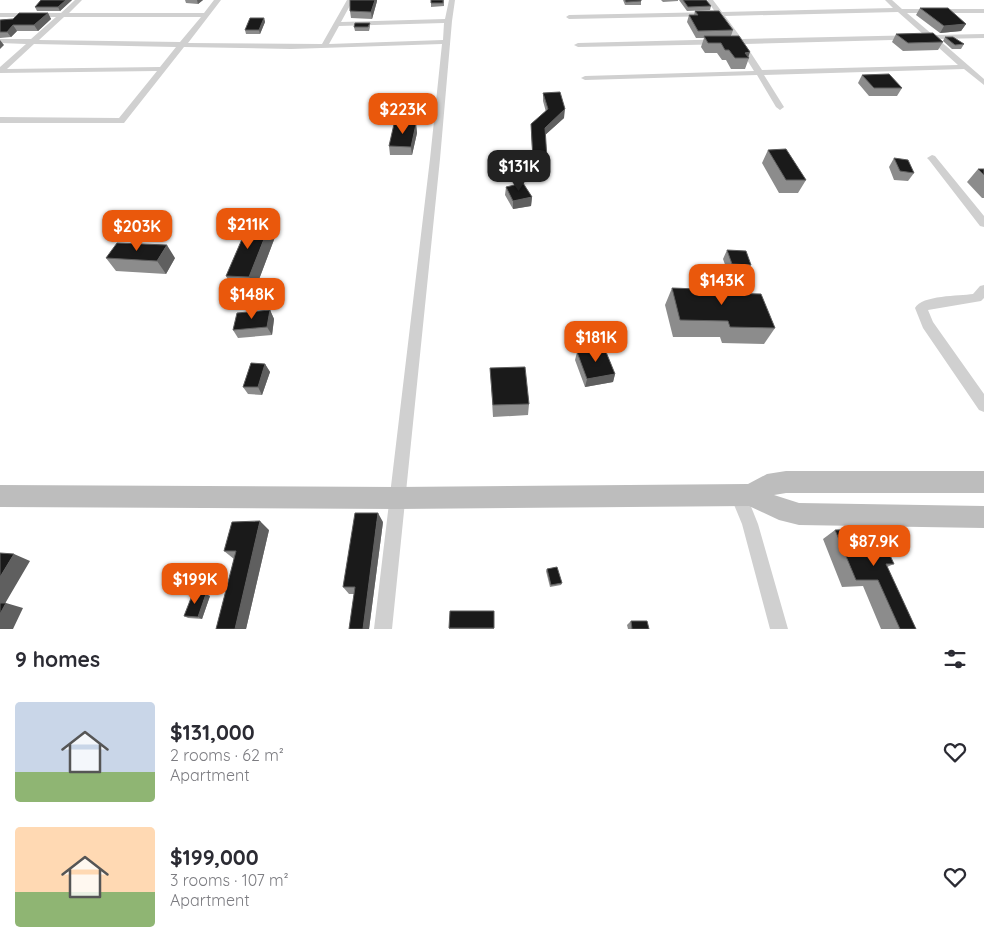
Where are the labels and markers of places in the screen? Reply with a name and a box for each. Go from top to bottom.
pin: $223K [368,92,438,135]
pin: $131K [484,150,554,192]
pin: $211K [213,208,283,250]
pin: $203K [102,210,172,252]
pin: $143K [687,264,757,306]
pin: $148K [217,278,287,320]
pin: $181K [561,320,631,363]
pin: $87.9K [833,524,915,567]
pin: $199K [160,562,230,605]

